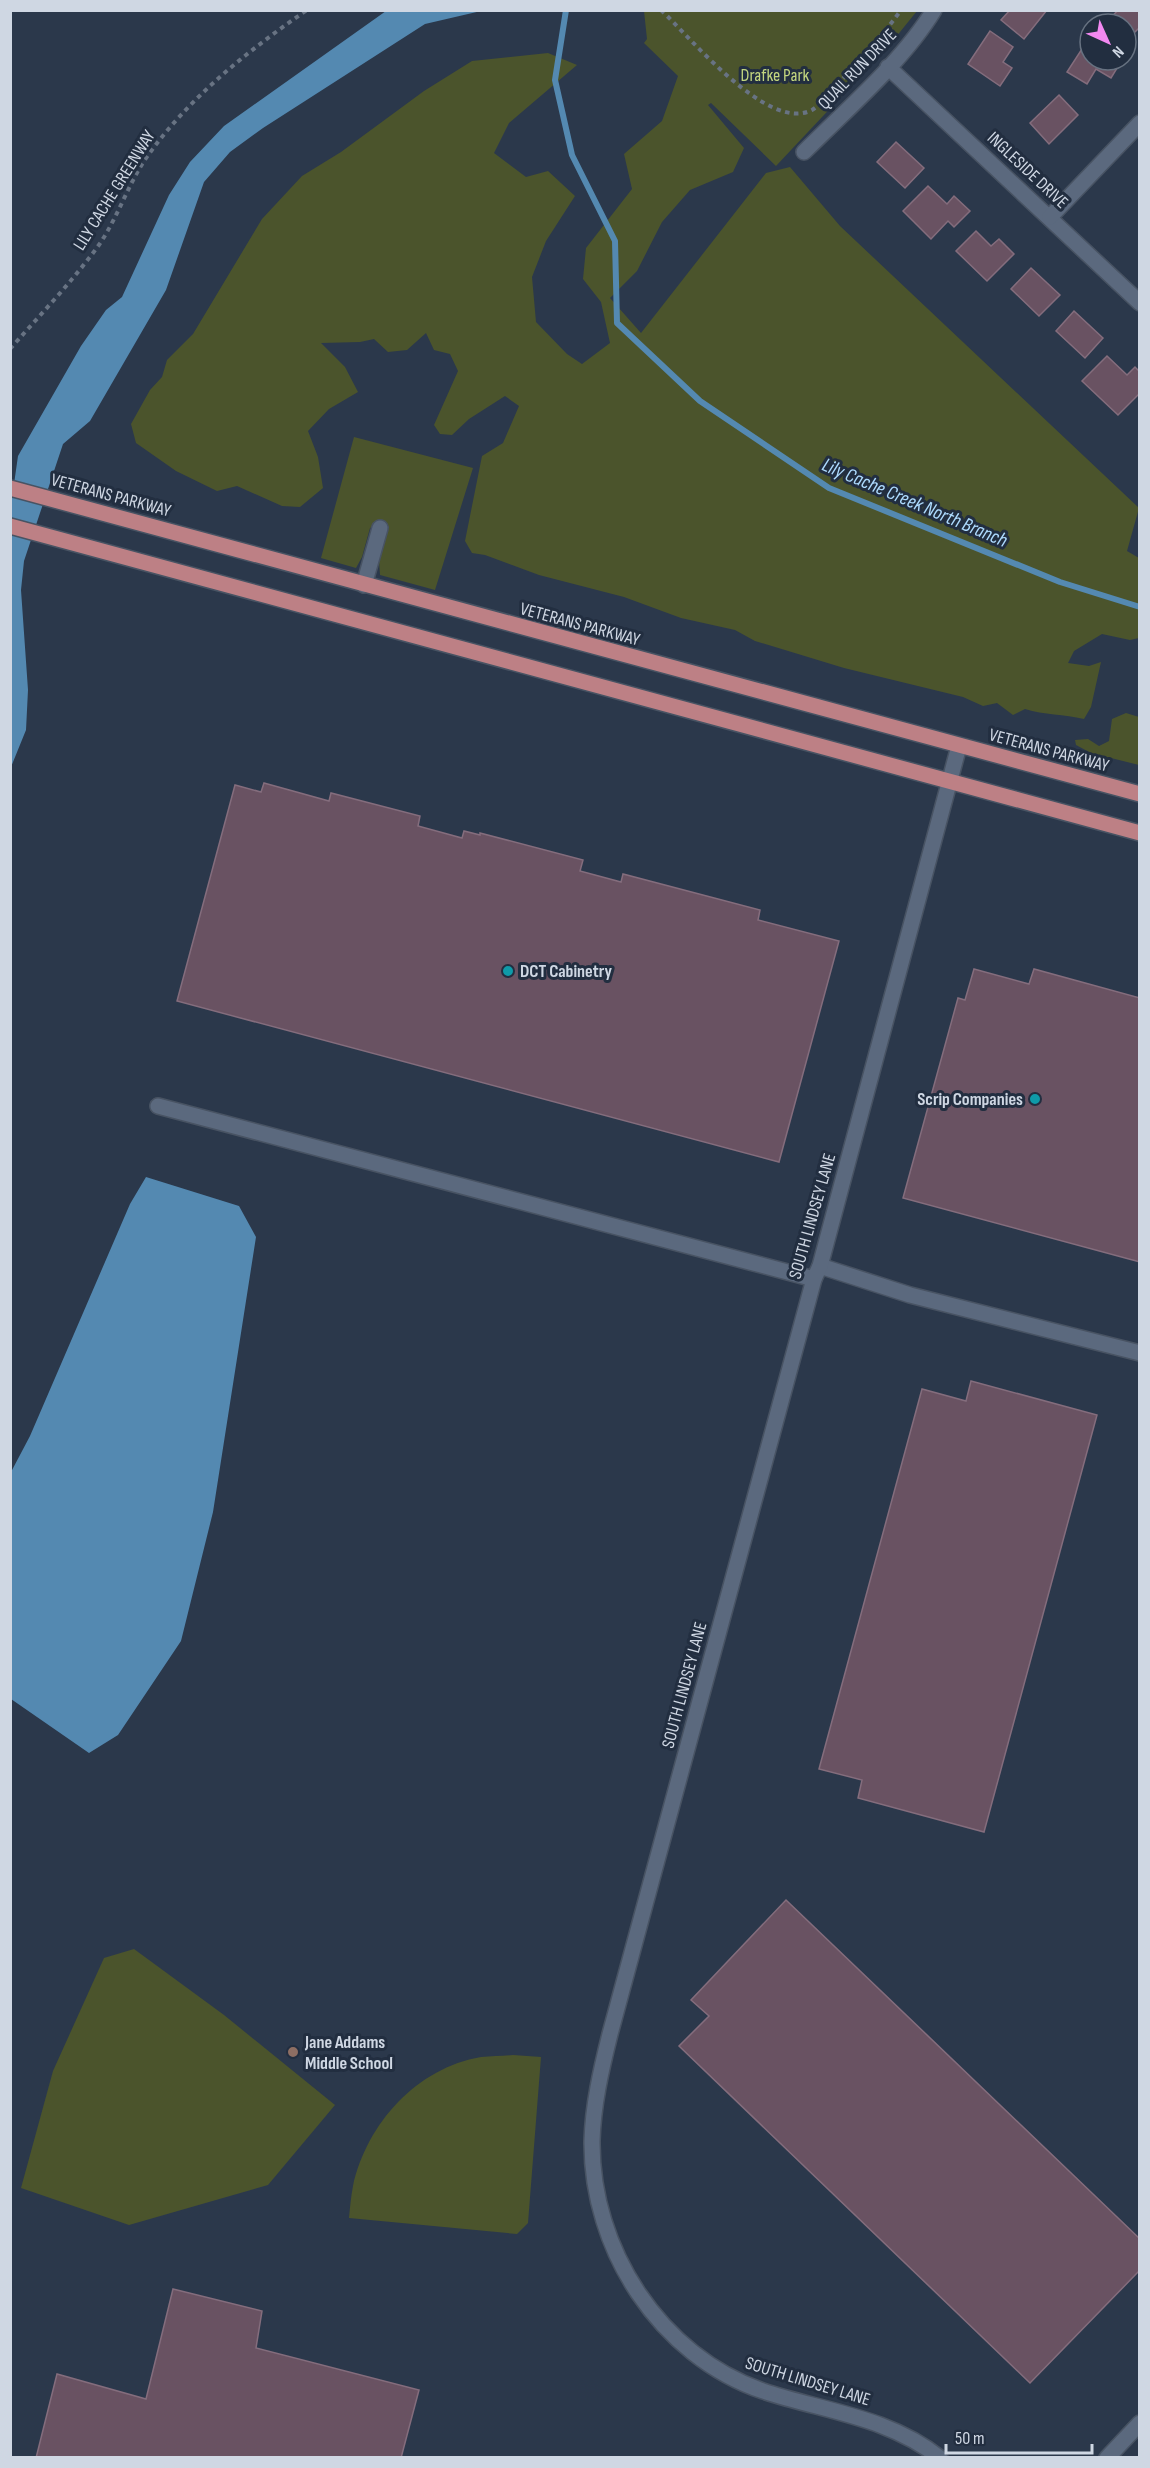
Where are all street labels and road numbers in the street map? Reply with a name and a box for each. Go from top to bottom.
street label: QUAIL RUN DRIVE [814,25,901,114]
street label: LILY CACHE GREENWAY [69,126,160,254]
street label: INGLESIDE DRIVE [983,128,1072,213]
street label: VETERANS PARKWAY [49,469,174,522]
street label: VETERANS PARKWAY [518,598,643,651]
street label: VETERANS PARKWAY [987,724,1112,777]
street label: SOUTH LINDSEY LANE [785,1151,840,1281]
street label: SOUTH LINDSEY LANE [658,1620,711,1750]
street label: SOUTH LINDSEY LANE [743,2352,873,2410]

